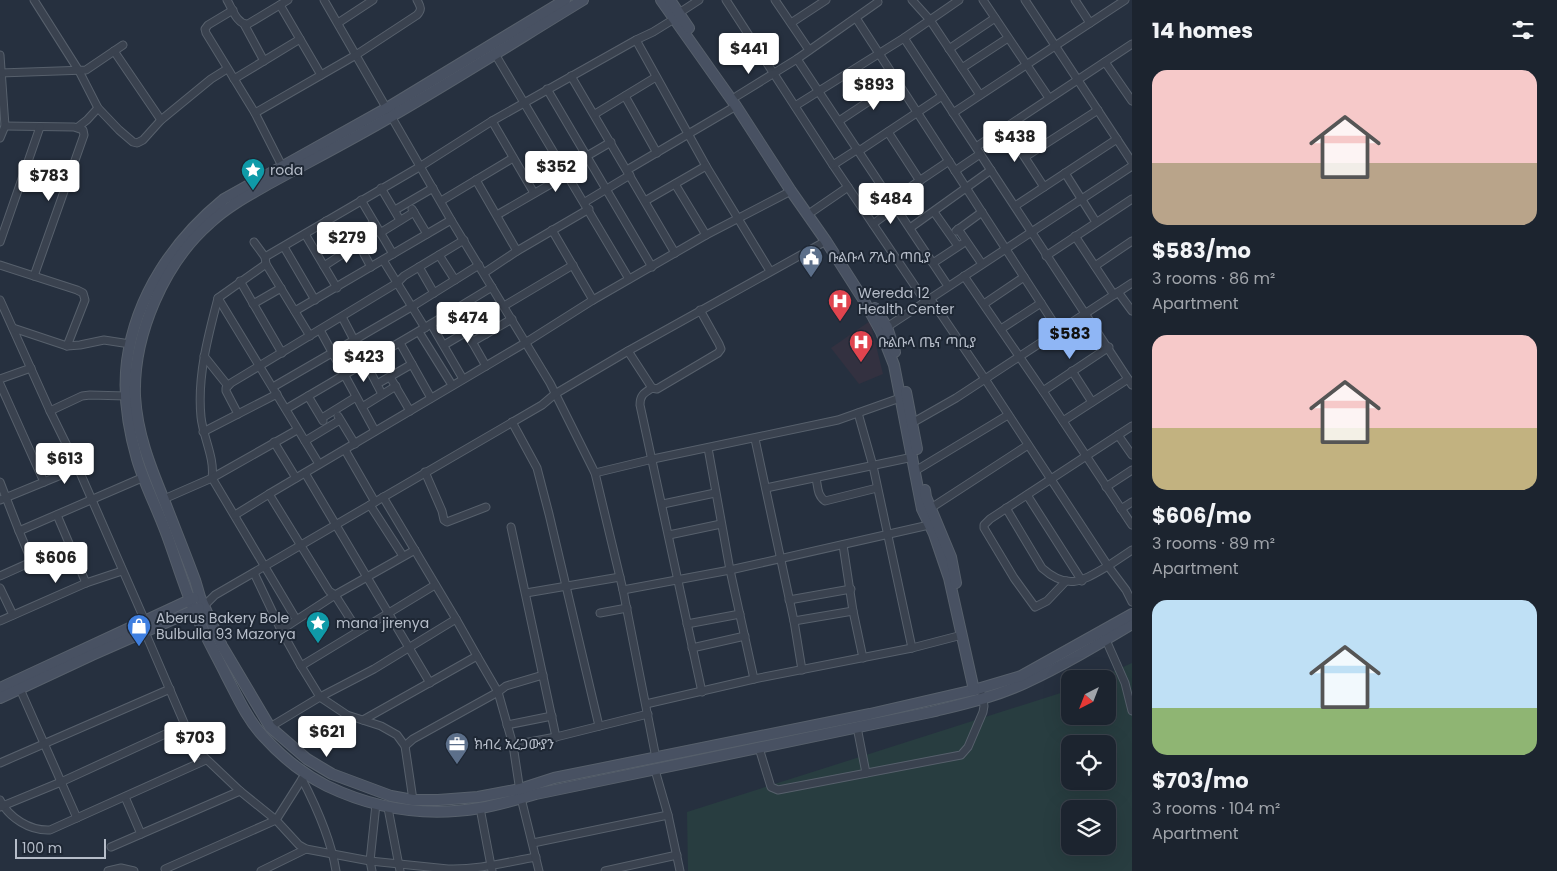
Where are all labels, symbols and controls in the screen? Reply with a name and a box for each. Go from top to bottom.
text: 14 homes [1152,16,1253,45]
icon: filters [1509,16,1537,44]
pin: $441 [719,32,779,75]
text: $441 [730,37,768,60]
pin: $893 [844,68,904,111]
text: $893 [854,73,894,96]
icon: home [1300,102,1390,192]
pin: $438 [985,120,1045,163]
text: $438 [994,125,1036,148]
pin: $352 [526,150,586,193]
text: $352 [536,155,576,178]
place icon: roda [240,157,266,191]
pin: $783 [19,160,79,202]
place label: roda [270,160,303,180]
text: $783 [29,164,69,187]
pin: $484 [861,182,921,225]
text: $484 [870,187,912,210]
pin: $279 [317,222,377,264]
text: $279 [328,226,366,249]
text: $583/mo [1152,236,1251,265]
public building icon: ቡልቡላ ፖሊስ ጣቢያ [798,244,824,278]
place label: ቡልቡላ ፖሊስ ጣቢያ [828,247,931,267]
text: 3 rooms · 86 m² [1152,267,1275,290]
place label: Wereda 12 Health Center [858,283,955,319]
hospital icon: Wereda 12 Health Center [827,288,853,322]
text: Apartment [1152,292,1239,315]
pin: $474 [438,302,498,344]
text: $474 [448,306,488,329]
pin: $583 [1040,318,1100,360]
text: $583 [1050,322,1090,345]
hospital icon: ቡልቡላ ጤና ጣቢያ [848,329,874,363]
place label: ቡልቡላ ጤና ጣቢያ [878,332,976,352]
pin: $423 [334,340,394,383]
text: $423 [344,345,384,368]
icon: home [1300,367,1390,457]
pin: $613 [35,442,95,485]
text: $613 [47,447,83,470]
text: $606/mo [1152,501,1251,530]
text: 3 rooms · 89 m² [1152,532,1275,555]
pin: $606 [26,542,86,584]
text: $606 [35,546,77,569]
text: Apartment [1152,557,1239,580]
place label: Aberus Bakery Bole Bulbulla 93 Mazorya [156,608,296,644]
place icon: mana jirenya [305,610,331,644]
shop icon: Aberus Bakery Bole Bulbulla 93 Mazorya [126,613,152,647]
place label: mana jirenya [336,613,429,633]
icon: home [1300,632,1390,722]
north arrow [1061,670,1116,725]
map controls [1061,670,1116,855]
pin: $621 [297,716,357,758]
text: $621 [309,720,345,743]
pin: $703 [165,722,225,764]
text: $703 [175,726,215,749]
office icon: ክብረ አረጋውያን [444,731,470,765]
place label: ክብረ አረጋውያን [474,734,554,754]
button: locate [1061,735,1116,790]
text: $703/mo [1152,766,1249,795]
text: 3 rooms · 104 m² [1152,797,1280,820]
button: layers [1061,800,1116,855]
text: Apartment [1152,822,1239,845]
scale bar [15,836,106,859]
text: 100 m [22,838,62,858]

